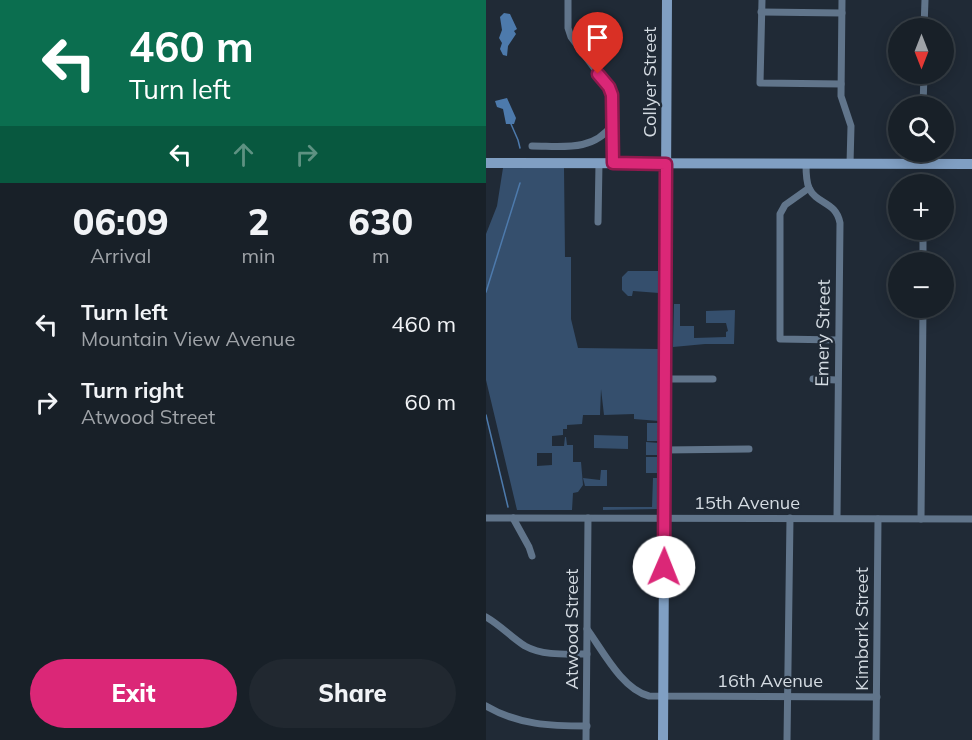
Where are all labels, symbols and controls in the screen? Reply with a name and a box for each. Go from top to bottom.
pin [572,12,623,74]
north arrow [888,18,954,84]
map controls [888,18,954,318]
text: 460 m [129,20,254,73]
icon: arrive [581,21,614,54]
icon: left [30,24,108,102]
street label: Collyer Street [638,27,661,137]
text: Turn left [129,72,231,106]
button: search [888,96,954,162]
icon: left [164,138,197,171]
icon: ahead [227,138,260,171]
icon: right [290,138,323,171]
button: + [888,174,954,240]
text: 06:09 [73,199,169,244]
text: 2 [248,199,269,244]
text: 630 [348,199,413,244]
text: Arrival [90,243,151,268]
text: min [241,243,276,268]
text: m [372,243,390,268]
button: − [888,252,954,318]
street label: Emery Street [810,279,835,387]
text: Turn left [81,298,168,326]
icon: left [30,308,63,341]
text: 460 m [391,310,456,338]
text: Mountain View Avenue [81,326,295,351]
text: Turn right [81,376,184,404]
icon: right [30,386,63,419]
text: 60 m [405,388,456,416]
text: Atwood Street [81,404,215,429]
street label: 15th Avenue [694,491,800,514]
position arrow [632,535,696,599]
street label: Kimbark Street [850,567,873,691]
street label: Atwood Street [560,569,583,689]
button: Exit [30,659,237,728]
button: Share [249,659,456,728]
street label: 16th Avenue [717,669,823,692]

